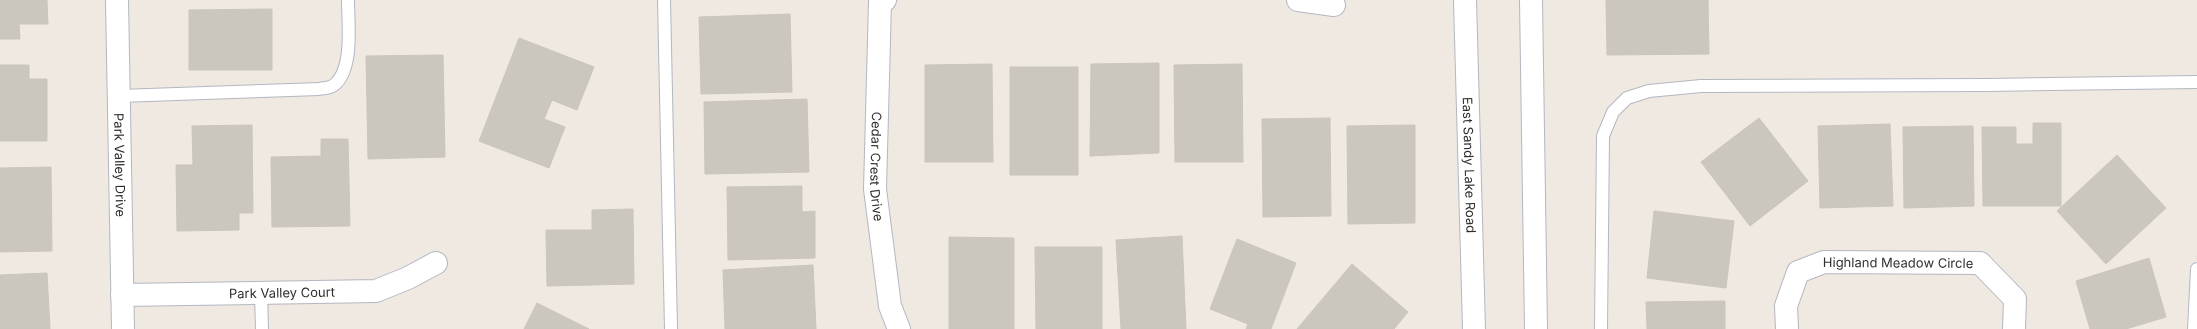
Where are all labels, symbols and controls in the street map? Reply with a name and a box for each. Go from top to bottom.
street label: East Sandy Lake Road [1460,97,1479,233]
street label: Cedar Crest Drive [867,111,887,222]
street label: Park Valley Drive [111,113,129,217]
street label: Highland Meadow Circle [1823,254,1973,271]
street label: Park Valley Court [229,284,335,301]

